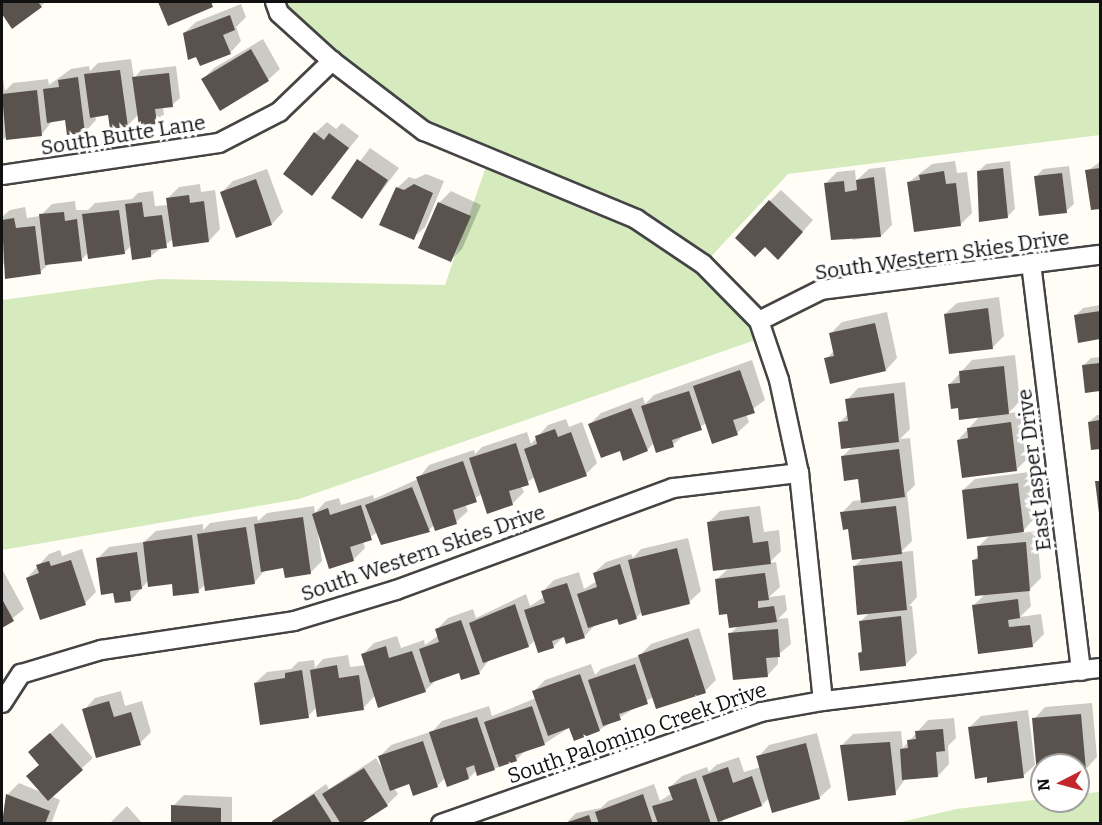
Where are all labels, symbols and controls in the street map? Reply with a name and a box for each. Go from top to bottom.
street label: South Butte Lane [39,110,207,160]
street label: South Western Skies Drive [813,225,1071,285]
street label: East Jasper Drive [1012,387,1056,553]
street label: South Western Skies Drive [298,499,548,607]
street label: South Palomino Creek Drive [504,677,770,789]
north arrow [1030,753,1090,813]
text: N [1033,778,1054,792]

